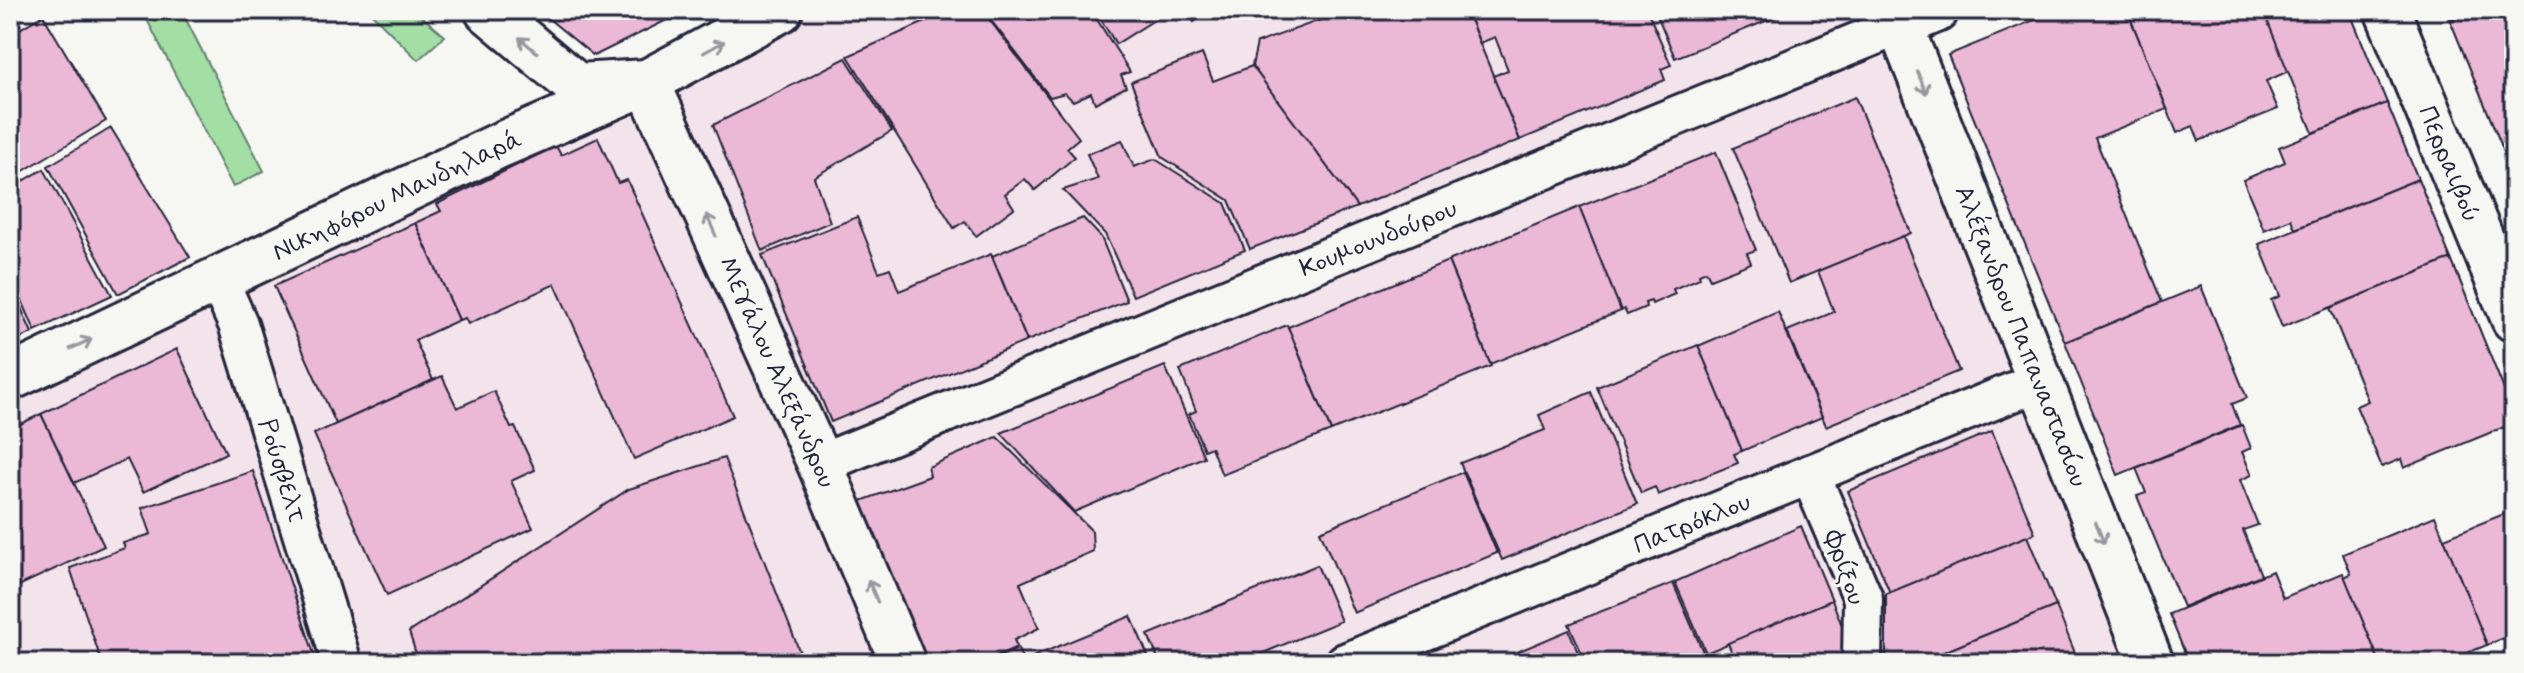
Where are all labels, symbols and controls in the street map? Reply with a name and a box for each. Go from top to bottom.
one-way arrow [519,36,539,54]
one-way arrow [702,38,725,54]
one-way arrow [1916,70,1931,95]
street label: Περραιβού [2409,101,2487,228]
street label: Νικηφόρου Μανδηλαρά [267,123,527,270]
street label: Αλέξανδρου Παπαναστασίου [1946,181,2095,492]
street label: Κουμουνδούρου [1295,192,1462,286]
one-way arrow [703,213,718,237]
street label: Μεγάλου Αλεξάνδρου [709,252,843,493]
one-way arrow [68,336,92,351]
street label: Ρούσβελτ [249,415,313,527]
street label: Πατρόκλου [1629,485,1756,563]
one-way arrow [2094,520,2108,545]
street label: Φρίξου [1815,525,1873,609]
one-way arrow [864,579,879,604]

